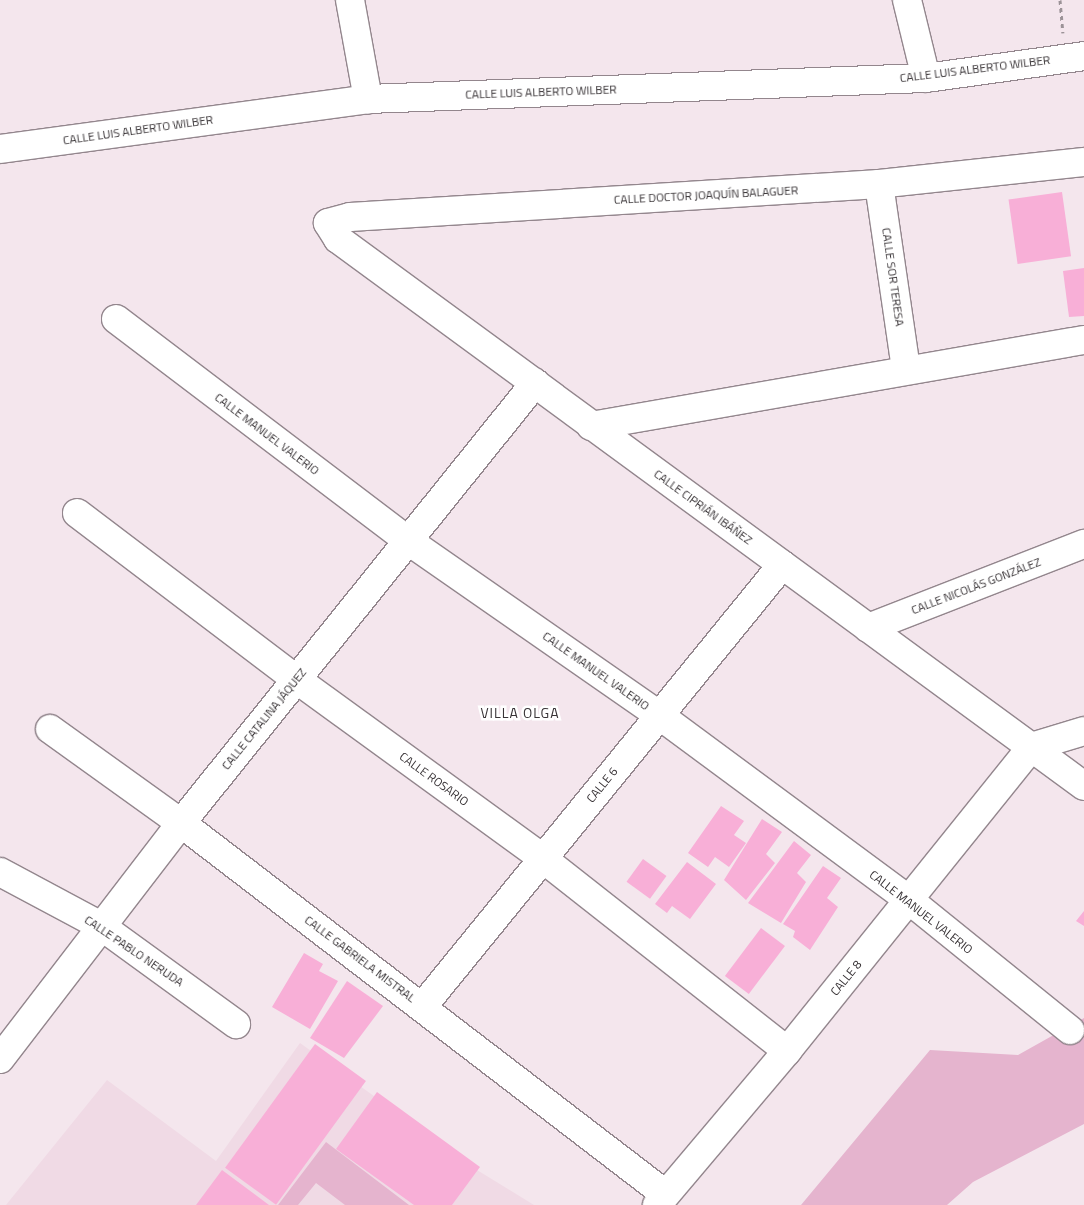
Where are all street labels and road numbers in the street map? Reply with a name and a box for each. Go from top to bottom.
street label: CALLE LUIS ALBERTO WILBER [899,53,1051,85]
street label: CALLE LUIS ALBERTO WILBER [465,82,617,102]
street label: CALLE LUIS ALBERTO WILBER [62,112,214,148]
street label: CALLE DOCTOR JOAQUÍN BALAGUER [613,183,799,207]
street label: CALLE SOR TERESA [879,227,907,327]
street label: CALLE MANUEL VALERIO [212,390,322,478]
street label: CALLE CIPRIÁN IBÁÑEZ [651,467,755,547]
street label: CALLE NICOLÁS GONZÁLEZ [909,555,1043,617]
street label: CALLE MANUEL VALERIO [540,629,652,713]
street label: CALLE CATALINA JÁQUEZ [219,665,309,773]
street label: CALLE ROSARIO [397,749,471,809]
street label: CALLE 6 [583,764,621,806]
street label: CALLE MANUEL VALERIO [867,867,975,957]
street label: CALLE PABLO NERUDA [82,912,186,990]
street label: CALLE GABRIELA MISTRAL [302,913,418,1005]
street label: CALLE 8 [827,957,865,999]

